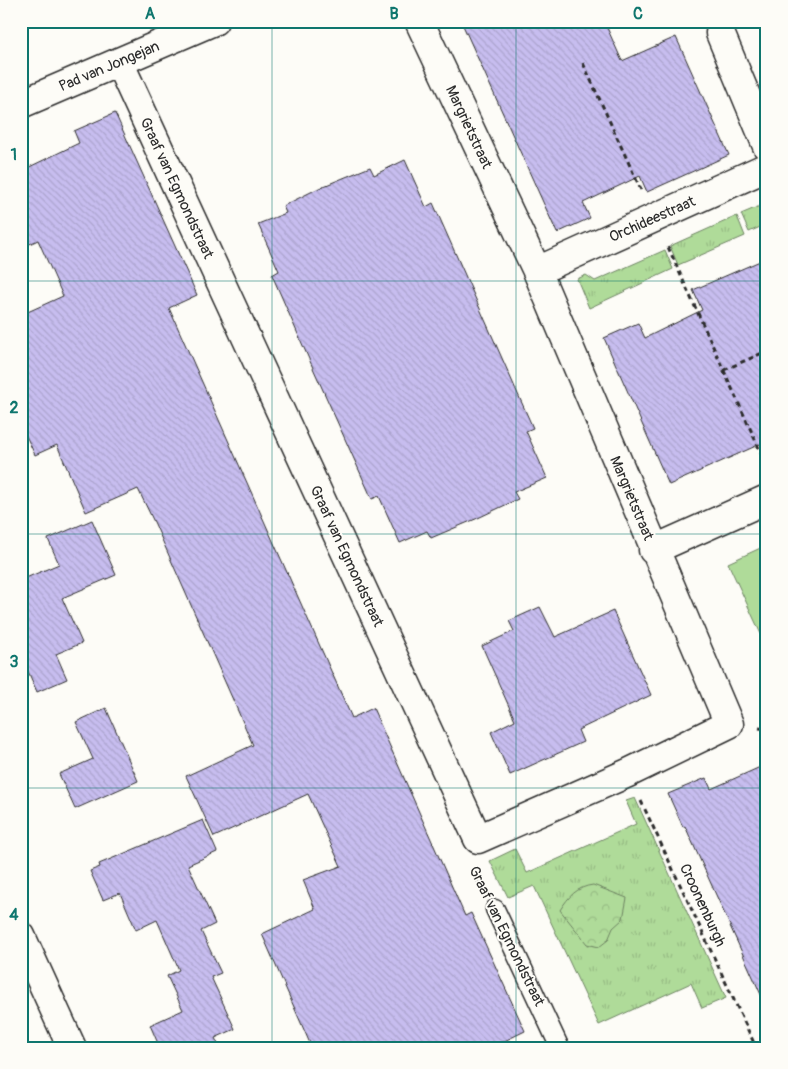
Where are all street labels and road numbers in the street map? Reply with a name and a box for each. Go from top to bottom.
street label: Pad van Jongejan [56,37,162,96]
street label: Margrietstraat [441,83,497,173]
street label: Graaf van Egmondstraat [135,115,218,263]
street label: Orchideestraat [606,192,699,247]
street label: Margrietstraat [605,453,658,544]
street label: Graaf van Egmondstraat [305,483,388,631]
street label: Croonenburgh [675,861,730,950]
street label: Graaf van Egmondstraat [464,863,549,1010]

